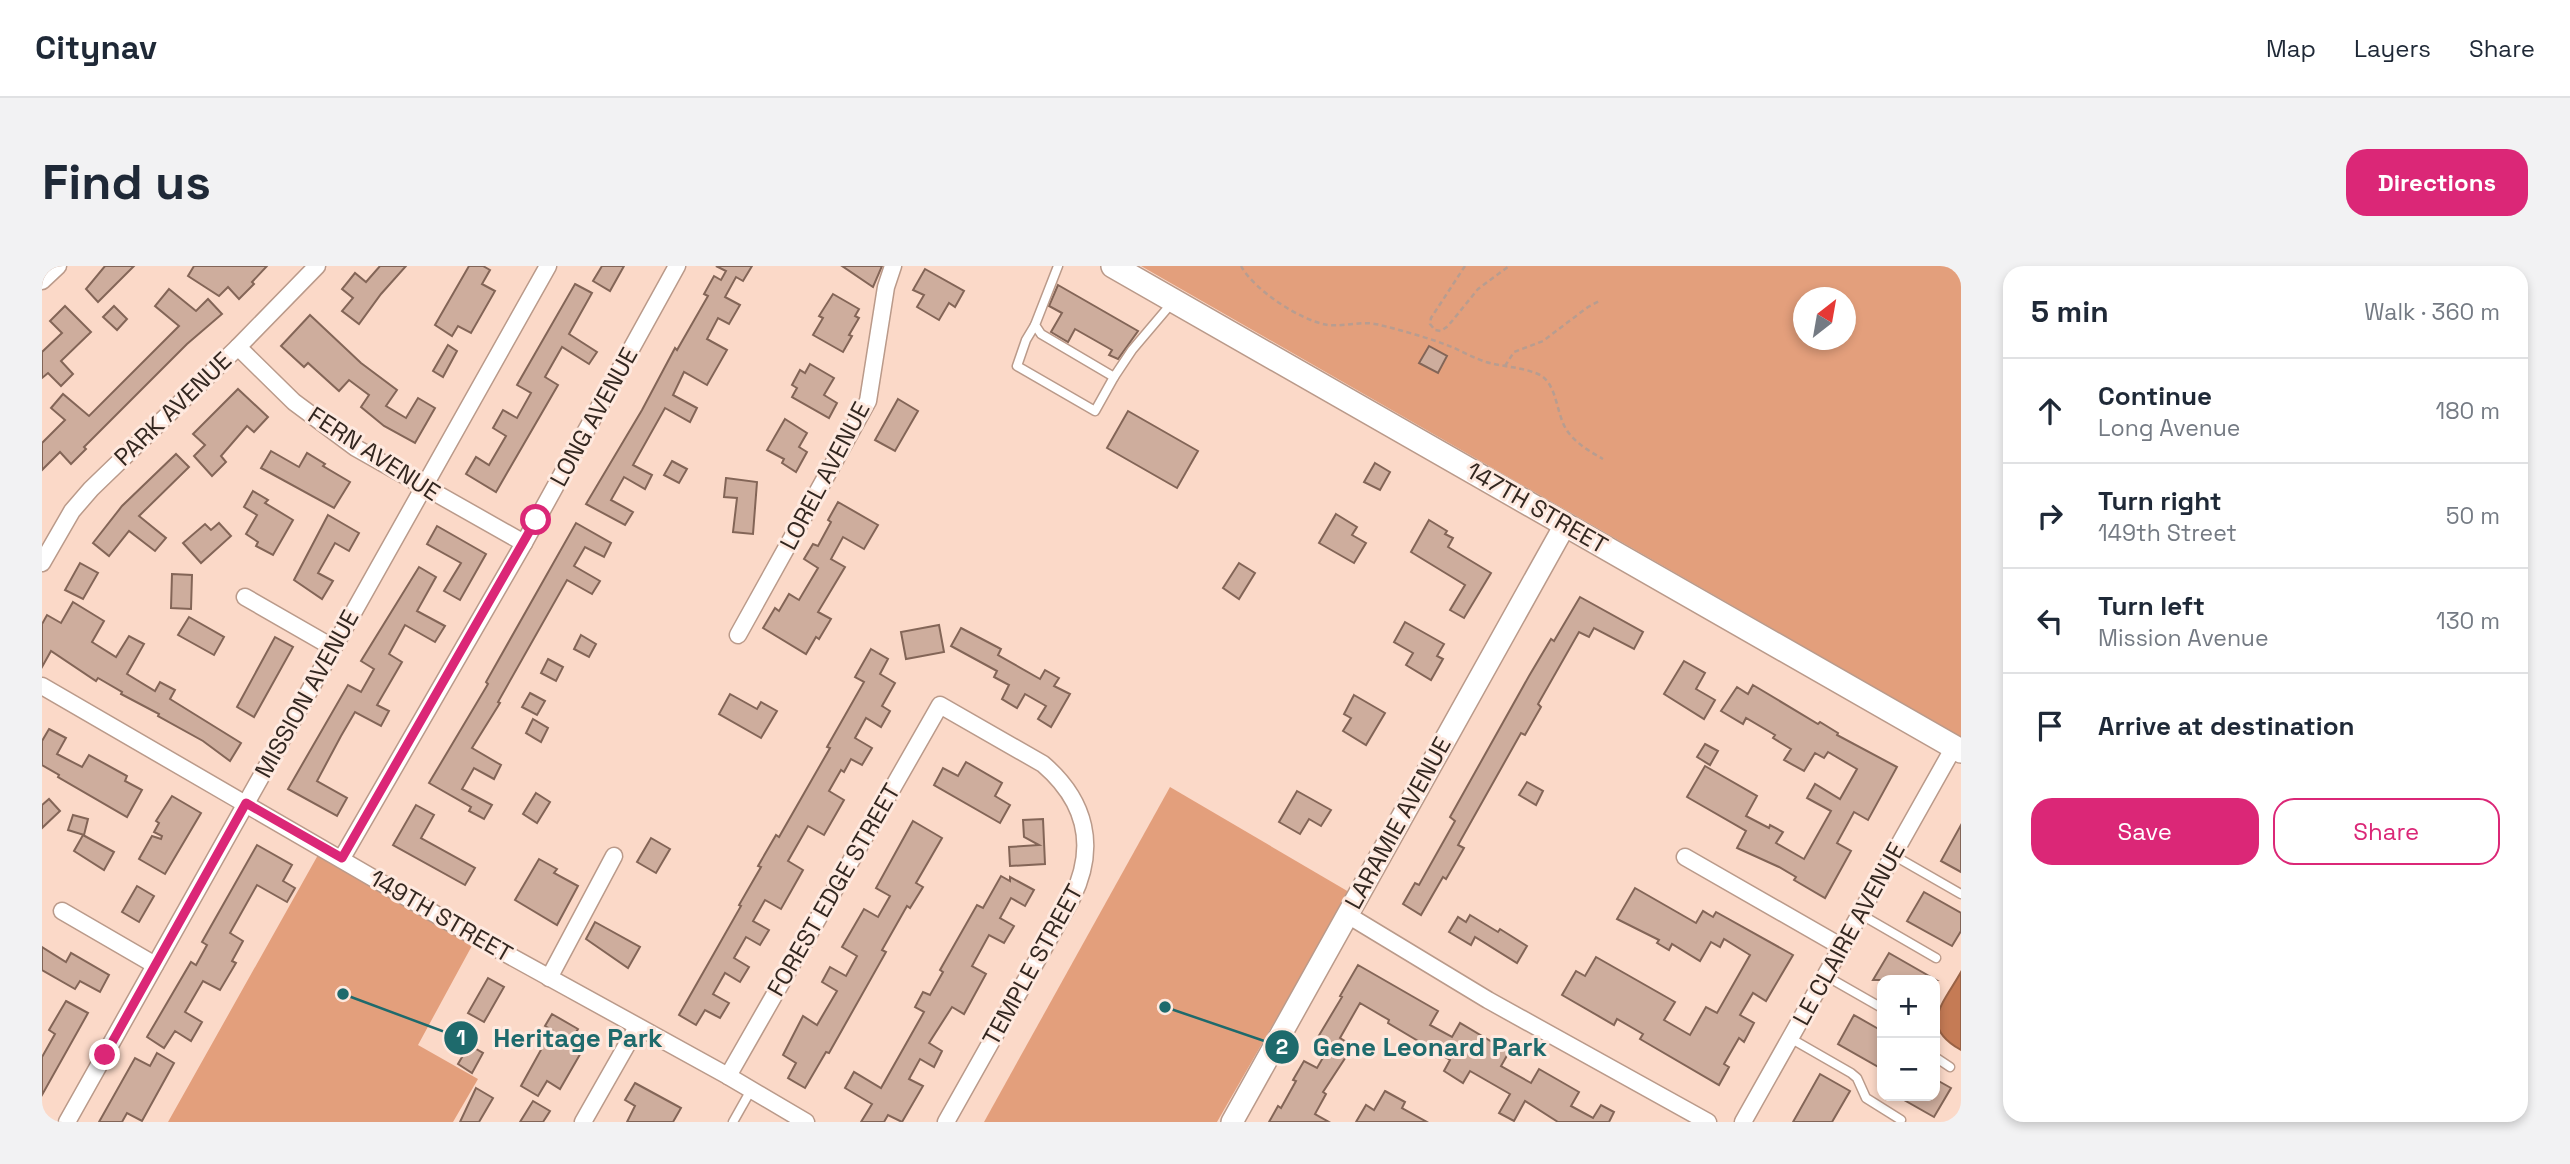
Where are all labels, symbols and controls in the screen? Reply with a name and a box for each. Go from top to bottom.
text: Citynav [35,27,157,69]
text: Map [2266,33,2316,64]
text: Layers [2354,33,2431,64]
text: Share [2469,33,2535,64]
button: Directions [2346,149,2528,216]
text: Find us [42,151,211,213]
north arrow [1793,287,1856,350]
text: 5 min [2031,292,2109,331]
text: Walk · 360 m [2364,297,2500,327]
street label: LONG AVENUE [543,342,644,492]
street label: PARK AVENUE [107,345,238,472]
text: Continue [2098,379,2212,413]
icon: ahead [2031,392,2069,430]
street label: LOREL AVENUE [773,396,877,555]
text: 180 m [2436,396,2500,426]
street label: FERN AVENUE [302,399,446,508]
text: Long Avenue [2098,413,2240,443]
street label: 147TH STREET [1461,455,1614,561]
text: Turn right [2098,484,2222,518]
icon: right [2031,497,2069,535]
text: 50 m [2446,501,2500,531]
route start [520,504,551,535]
text: 149th Street [2098,518,2237,548]
text: Turn left [2098,589,2205,623]
icon: left [2031,602,2069,640]
street label: MISSION AVENUE [248,604,366,783]
text: 130 m [2436,606,2500,636]
text: Mission Avenue [2098,623,2269,653]
icon: arrive [2031,707,2069,745]
text: Arrive at destination [2098,709,2355,743]
street label: LARAMIE AVENUE [1337,731,1458,914]
street label: FOREST EDGE STREET [760,778,907,1002]
button: Save [2031,798,2259,865]
button: Share [2273,798,2500,865]
street label: LE CLAIRE AVENUE [1785,837,1912,1031]
street label: 149TH STREET [364,862,518,969]
street label: TEMPLE STREET [975,879,1090,1051]
map controls [1877,975,1940,1101]
button: + [1877,975,1940,1038]
callout: Heritage Park [444,1014,677,1061]
text: Heritage Park [493,1021,663,1055]
callout: Gene Leonard Park [1264,1023,1562,1070]
text: 1 [456,1024,466,1051]
text: Gene Leonard Park [1313,1030,1548,1064]
text: 2 [1276,1033,1288,1060]
button: − [1877,1038,1940,1101]
route end [89,1039,120,1070]

